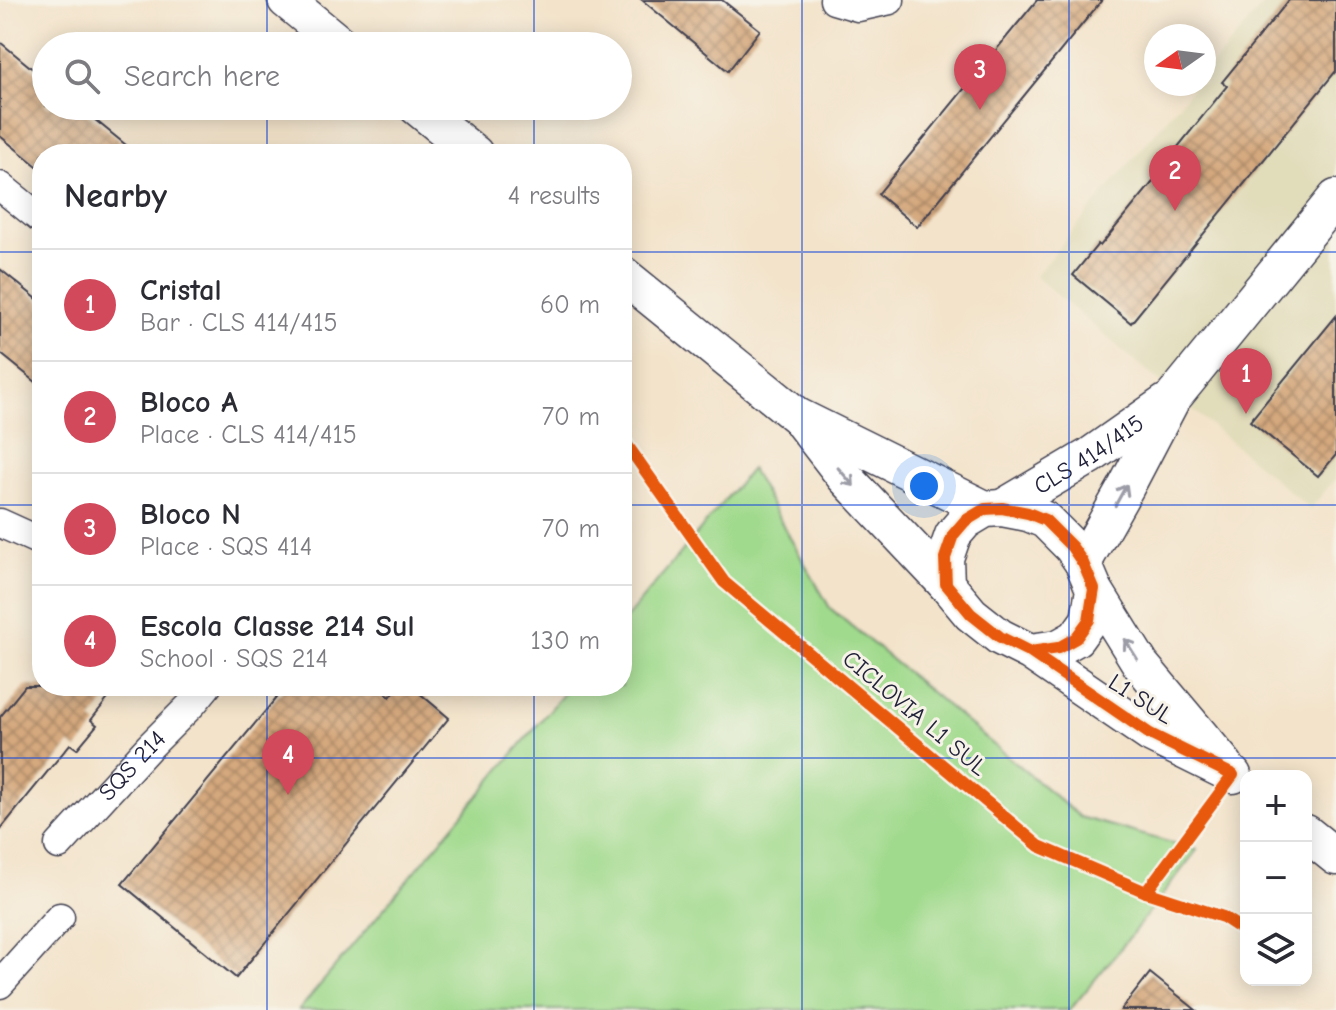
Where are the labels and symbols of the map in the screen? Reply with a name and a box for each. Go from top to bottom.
north arrow [1144,24,1216,96]
pin: 3 [954,44,1006,110]
pin: 2 [1149,145,1201,211]
pin: 1 [1220,348,1272,414]
street label: CLS 414/415 [1029,409,1149,500]
one-way arrow [837,466,855,486]
your location [904,466,944,506]
one-way arrow [1114,484,1130,507]
one-way arrow [1123,639,1139,661]
street label: CICLOVIA L1 SUL [837,644,993,782]
street label: L1 SUL [1103,668,1179,730]
street label: SQS 214 [93,725,171,806]
pin: 4 [262,729,314,795]

